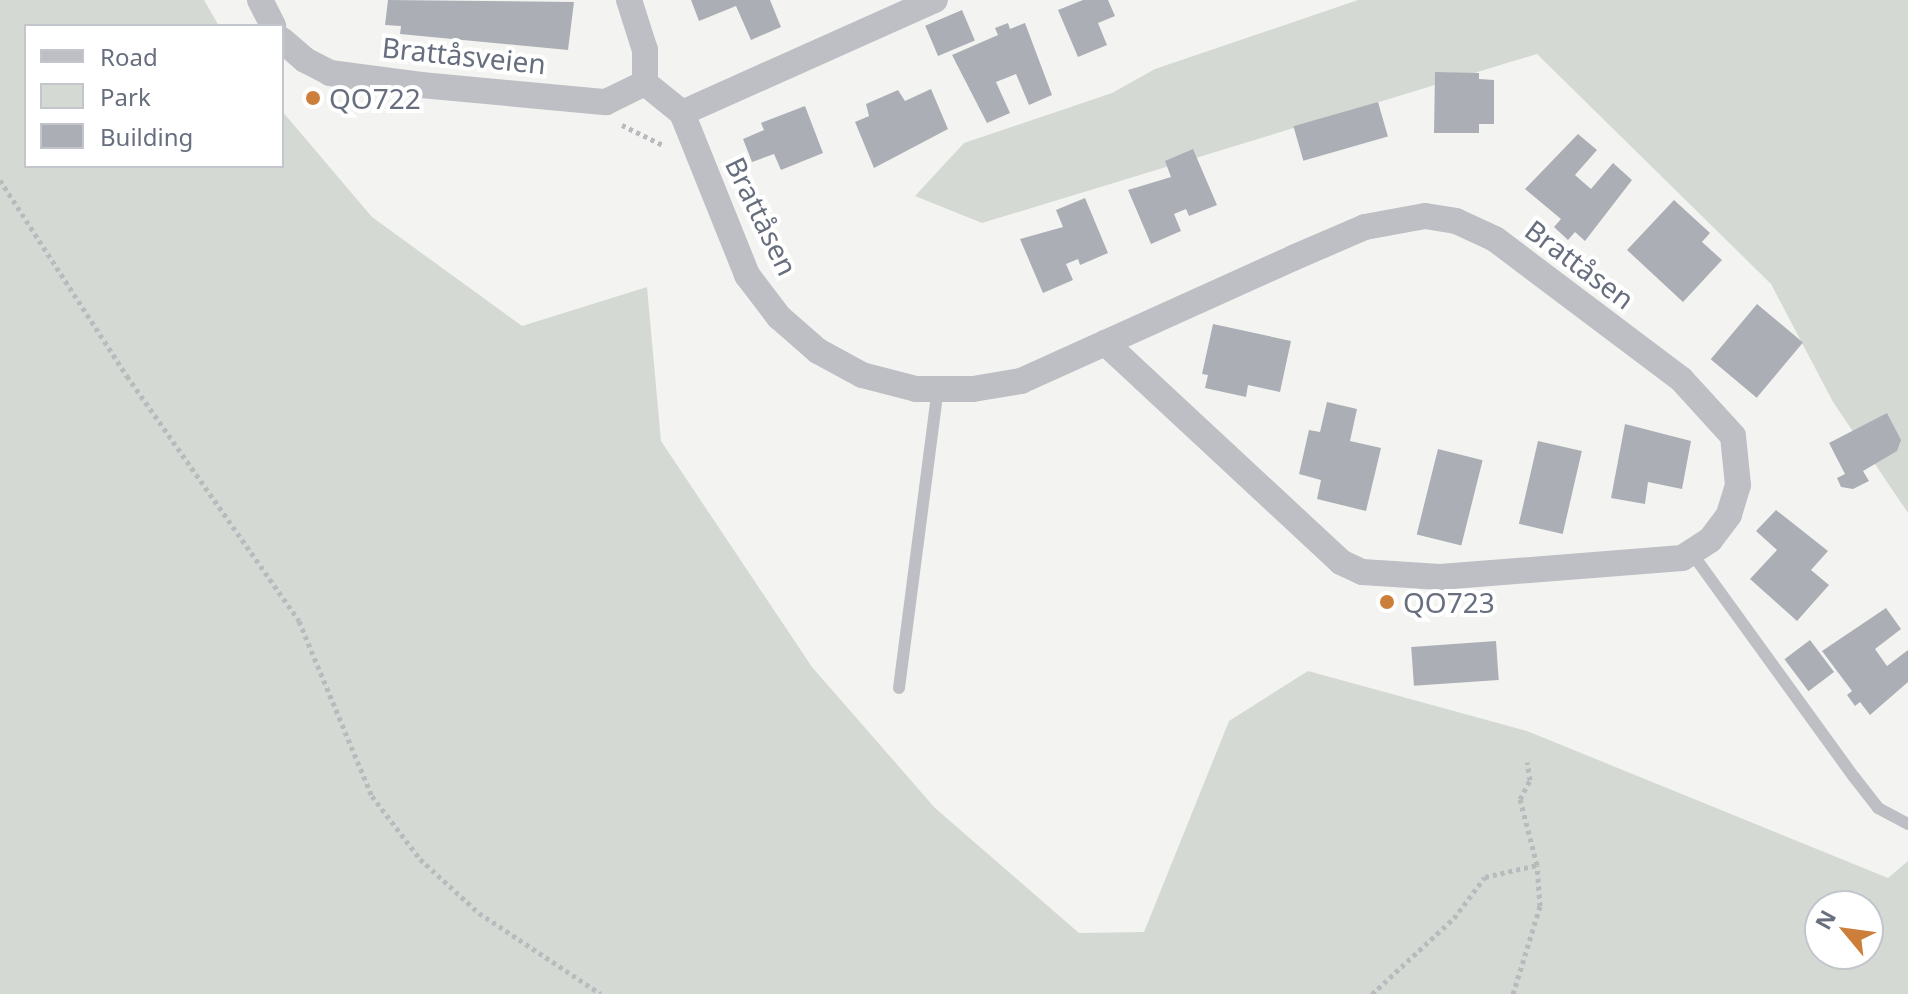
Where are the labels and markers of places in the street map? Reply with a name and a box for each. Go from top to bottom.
place label: QO722 [329,81,421,115]
marker: QO722 [304,89,322,107]
place label: QO723 [1403,585,1495,619]
marker: QO723 [1378,593,1396,611]

